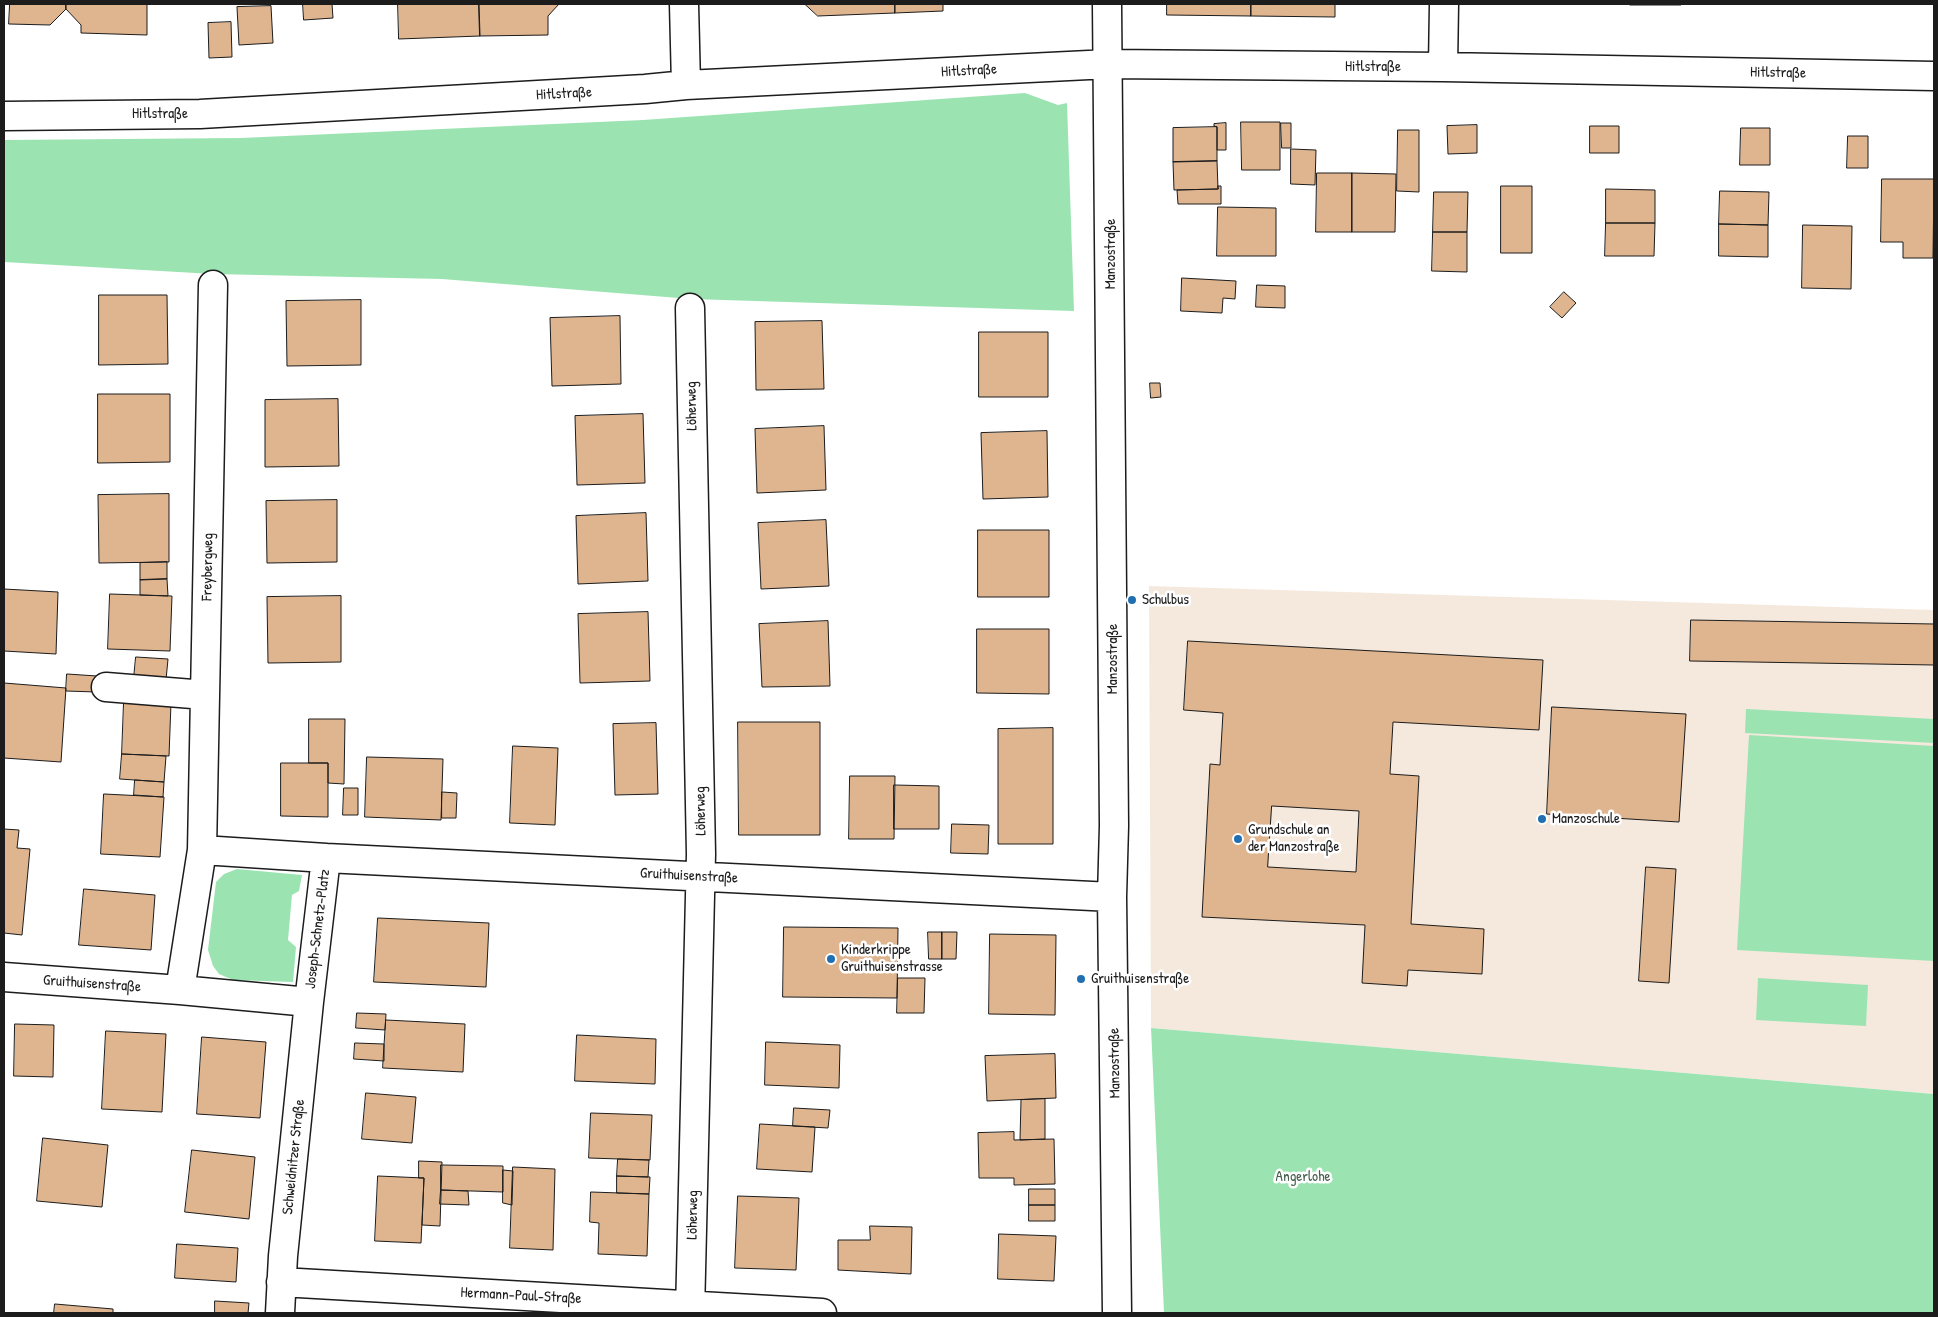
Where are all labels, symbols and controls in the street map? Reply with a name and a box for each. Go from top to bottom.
street label: Hitlstraße [1345,58,1401,76]
street label: Hitlstraße [941,61,997,81]
street label: Hitlstraße [1750,64,1806,82]
street label: Hitlstraße [536,84,592,104]
street label: Hitlstraße [132,105,188,123]
street label: Manzostraße [1102,219,1120,289]
street label: Löherweg [683,381,701,431]
street label: Freybergweg [198,533,218,601]
place label: Schulbus [1142,591,1189,609]
marker: Schulbus [1126,594,1138,606]
street label: Manzostraße [1104,624,1122,694]
street label: Löherweg [692,786,710,836]
place label: Manzoschule [1552,810,1620,828]
marker: Manzoschule [1536,813,1548,825]
place label: Grundschule an der Manzostraße [1248,821,1340,856]
marker: Grundschule an der Manzostraße [1232,833,1244,845]
street label: Gruithuisenstraße [640,864,738,888]
street label: Joseph-Schnetz-Platz [302,868,334,990]
place label: Kinderkrippe Gruithuisenstrasse [841,941,943,976]
marker: Kinderkrippe Gruithuisenstrasse [825,953,837,965]
place label: Gruithuisenstraße [1091,970,1189,988]
street label: Gruithuisenstraße [42,972,142,996]
marker: Gruithuisenstraße [1075,973,1087,985]
street label: Manzostraße [1105,1028,1125,1098]
street label: Schweidnitzer Straße [279,1099,309,1215]
park label: Angerlohe [1276,1168,1330,1186]
street label: Löherweg [684,1190,702,1240]
street label: Hermann-Paul-Straße [460,1284,582,1308]

